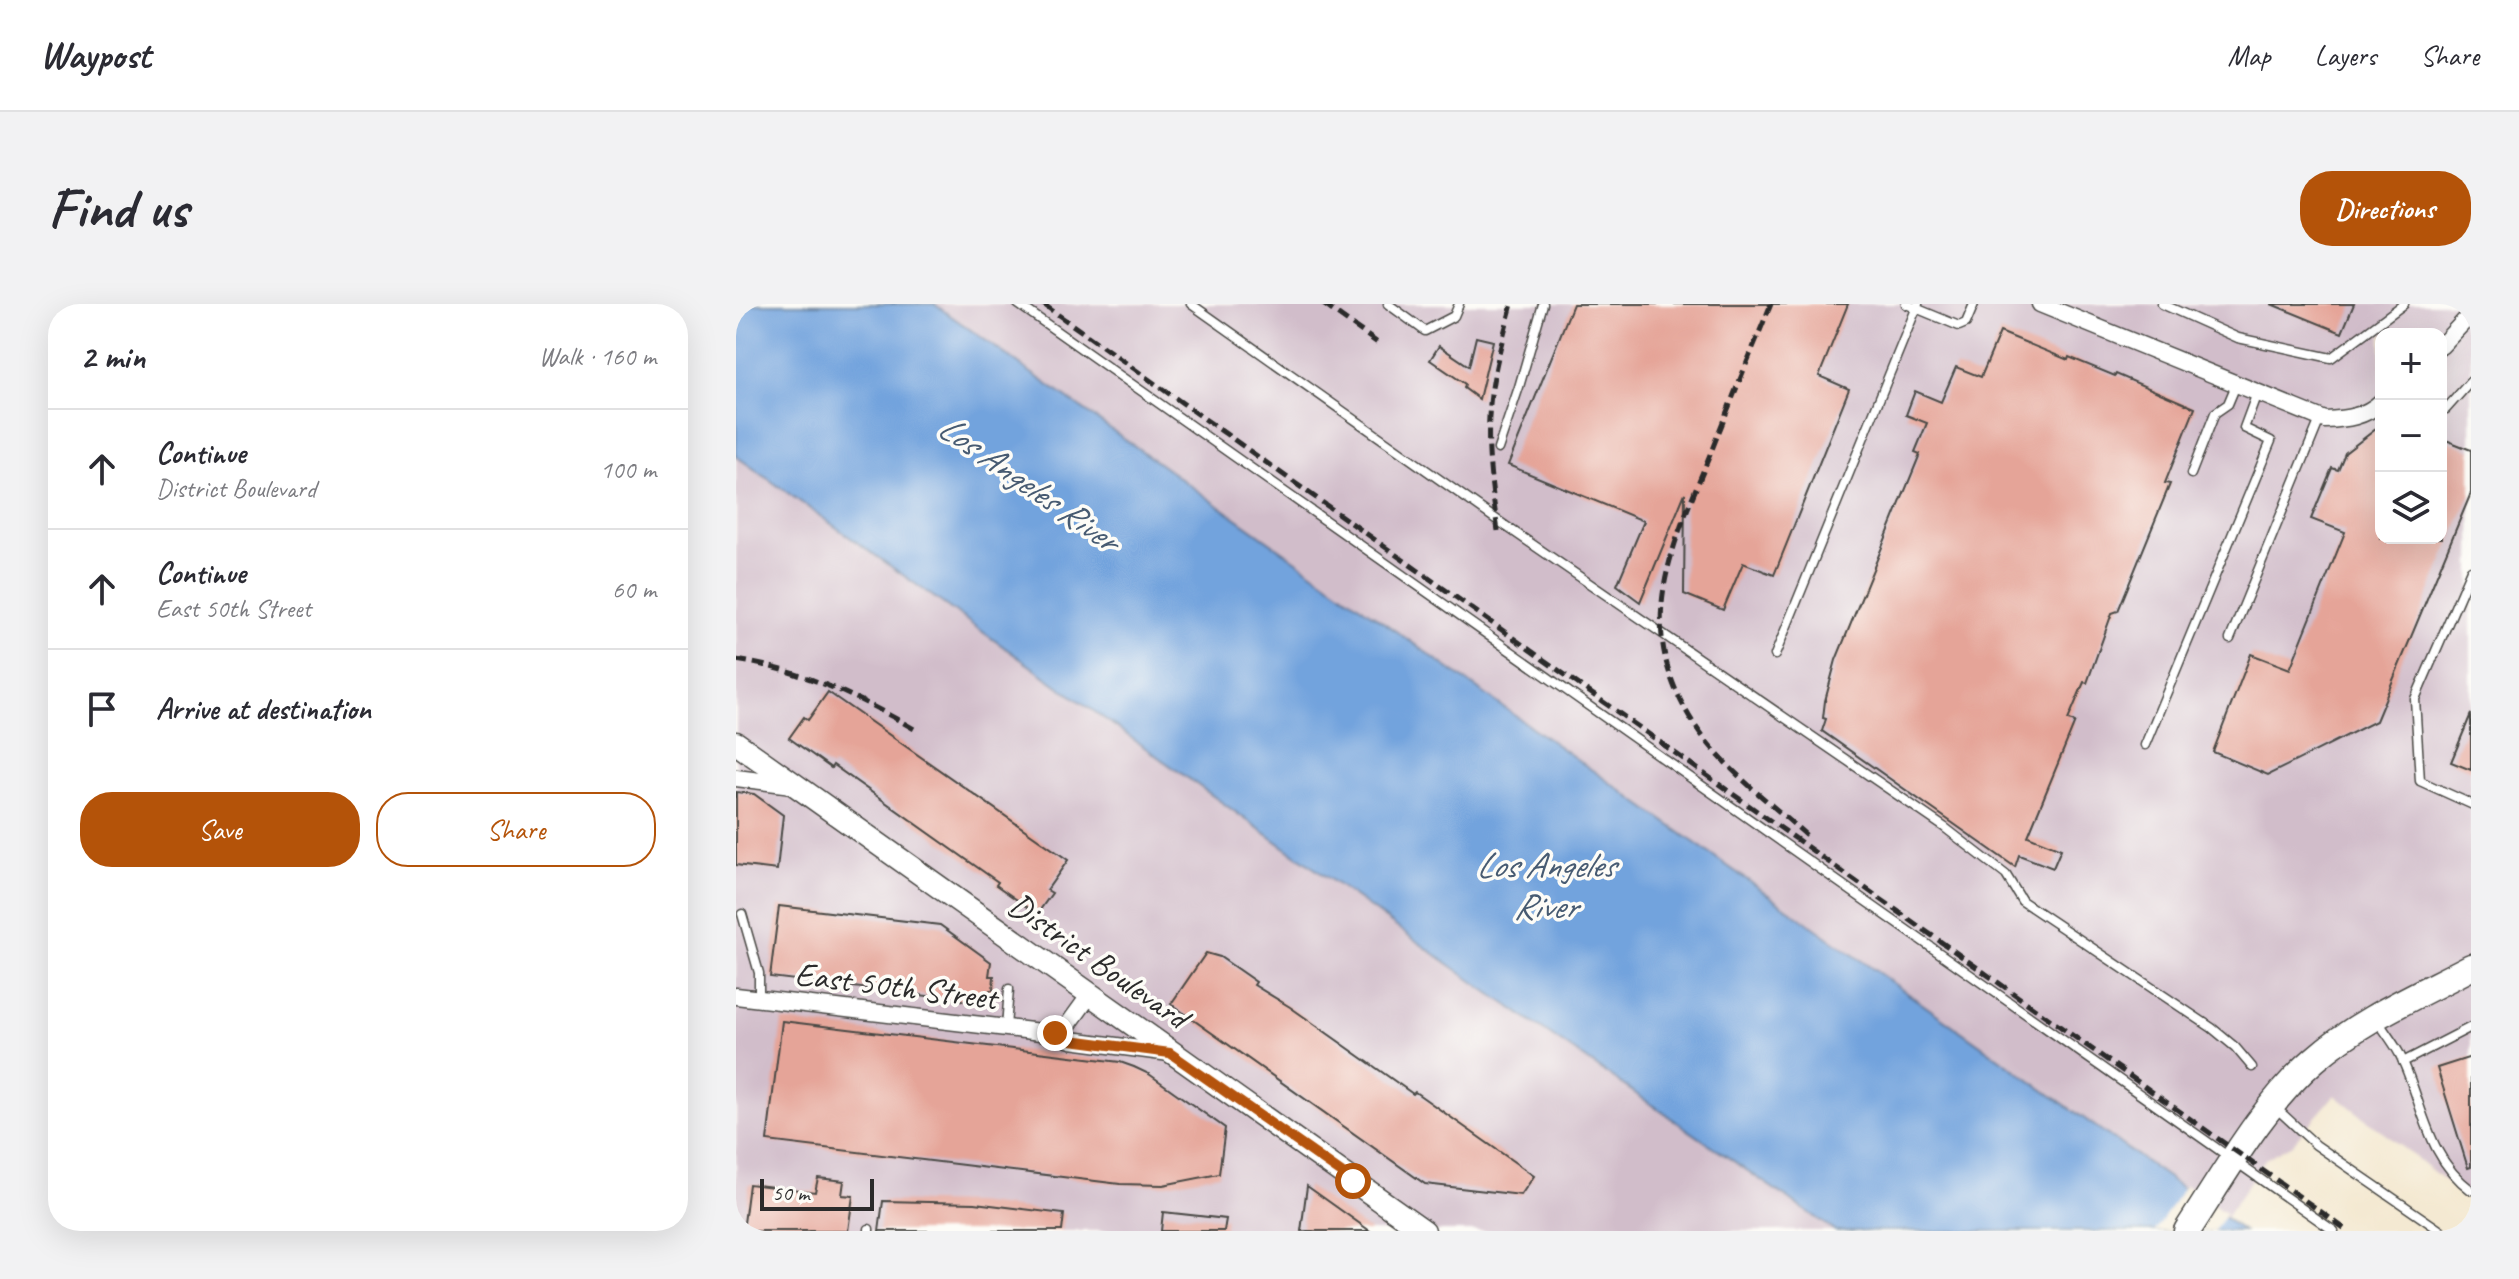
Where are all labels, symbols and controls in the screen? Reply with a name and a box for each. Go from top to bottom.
text: Waypost [40,32,151,79]
text: Map [2228,38,2271,73]
text: Layers [2315,38,2376,73]
text: Share [2420,38,2479,73]
button: Directions [2300,171,2471,246]
text: Find us [48,173,188,244]
map controls [2375,328,2447,544]
button: + [2375,328,2447,400]
text: 2 min [80,335,145,378]
text: Walk · 160 m [539,340,656,373]
button: − [2375,400,2447,472]
water label: Los Angeles River [930,404,1132,565]
text: Continue [156,434,246,472]
icon: ahead [80,447,124,491]
text: 100 m [600,453,656,486]
text: District Boulevard [156,472,316,505]
button: layers [2375,472,2447,544]
text: Continue [156,554,246,592]
icon: ahead [80,567,124,611]
text: 60 m [612,573,656,606]
text: East 50th Street [156,592,311,625]
icon: arrive [80,687,124,731]
text: Arrive at destination [156,690,371,728]
button: Save [80,792,360,867]
button: Share [376,792,656,867]
water label: Los Angeles River [1476,842,1620,929]
street label: District Boulevard [1001,883,1201,1041]
street label: East 50th Street [793,952,1003,1020]
route end [1037,1015,1073,1051]
route start [1335,1163,1371,1199]
scale bar [760,1175,874,1211]
text: 50 m [772,1179,809,1207]

